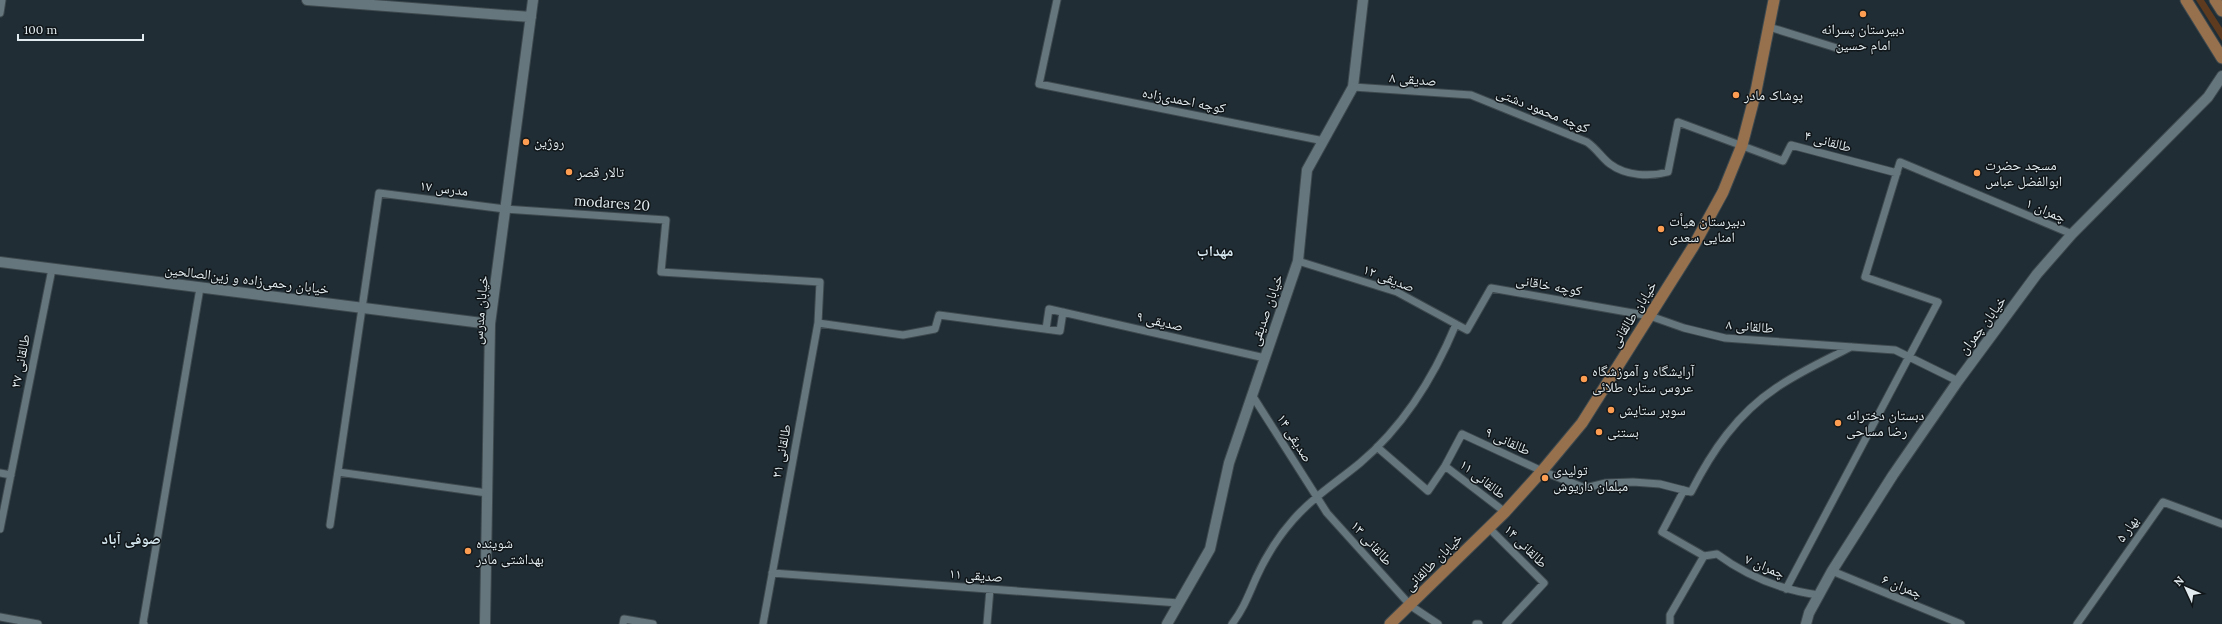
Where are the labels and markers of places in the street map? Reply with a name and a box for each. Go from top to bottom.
marker: دبیرستان پسرانه امام حسین [1858,9,1868,19]
place label: دبیرستان پسرانه امام حسین [1821,20,1905,55]
place label: پوشاک مادر [1743,86,1803,104]
marker: پوشاک مادر [1731,90,1741,100]
place label: روژین [534,133,564,151]
marker: روژین [521,137,531,147]
place label: مسجد حضرت ابوالفضل عباس [1985,156,2062,190]
place label: تالار قصر [576,163,624,181]
marker: تالار قصر [564,167,574,177]
marker: مسجد حضرت ابوالفضل عباس [1972,168,1982,178]
place label: دبیرستان هیأت امنایی سعدی [1669,212,1746,246]
marker: دبیرستان هیأت امنایی سعدی [1656,224,1666,234]
place label: آرایشگاه و آموزشگاه عروس ستاره طلائی [1592,362,1695,396]
marker: آرایشگاه و آموزشگاه عروس ستاره طلائی [1579,374,1589,384]
place label: سوپر ستایش [1619,401,1686,419]
marker: سوپر ستایش [1606,405,1616,415]
place label: دبستان دخترانه رضا مساحی [1846,406,1925,440]
marker: دبستان دخترانه رضا مساحی [1833,418,1843,428]
place label: بستنی [1607,423,1639,441]
marker: بستنی [1594,427,1604,437]
place label: تولیدی مبلمان داریوش [1553,461,1628,495]
marker: تولیدی مبلمان داریوش [1540,473,1550,483]
place label: شوینده بهداشتی مادر [475,534,544,568]
marker: شوینده بهداشتی مادر [463,546,473,556]

